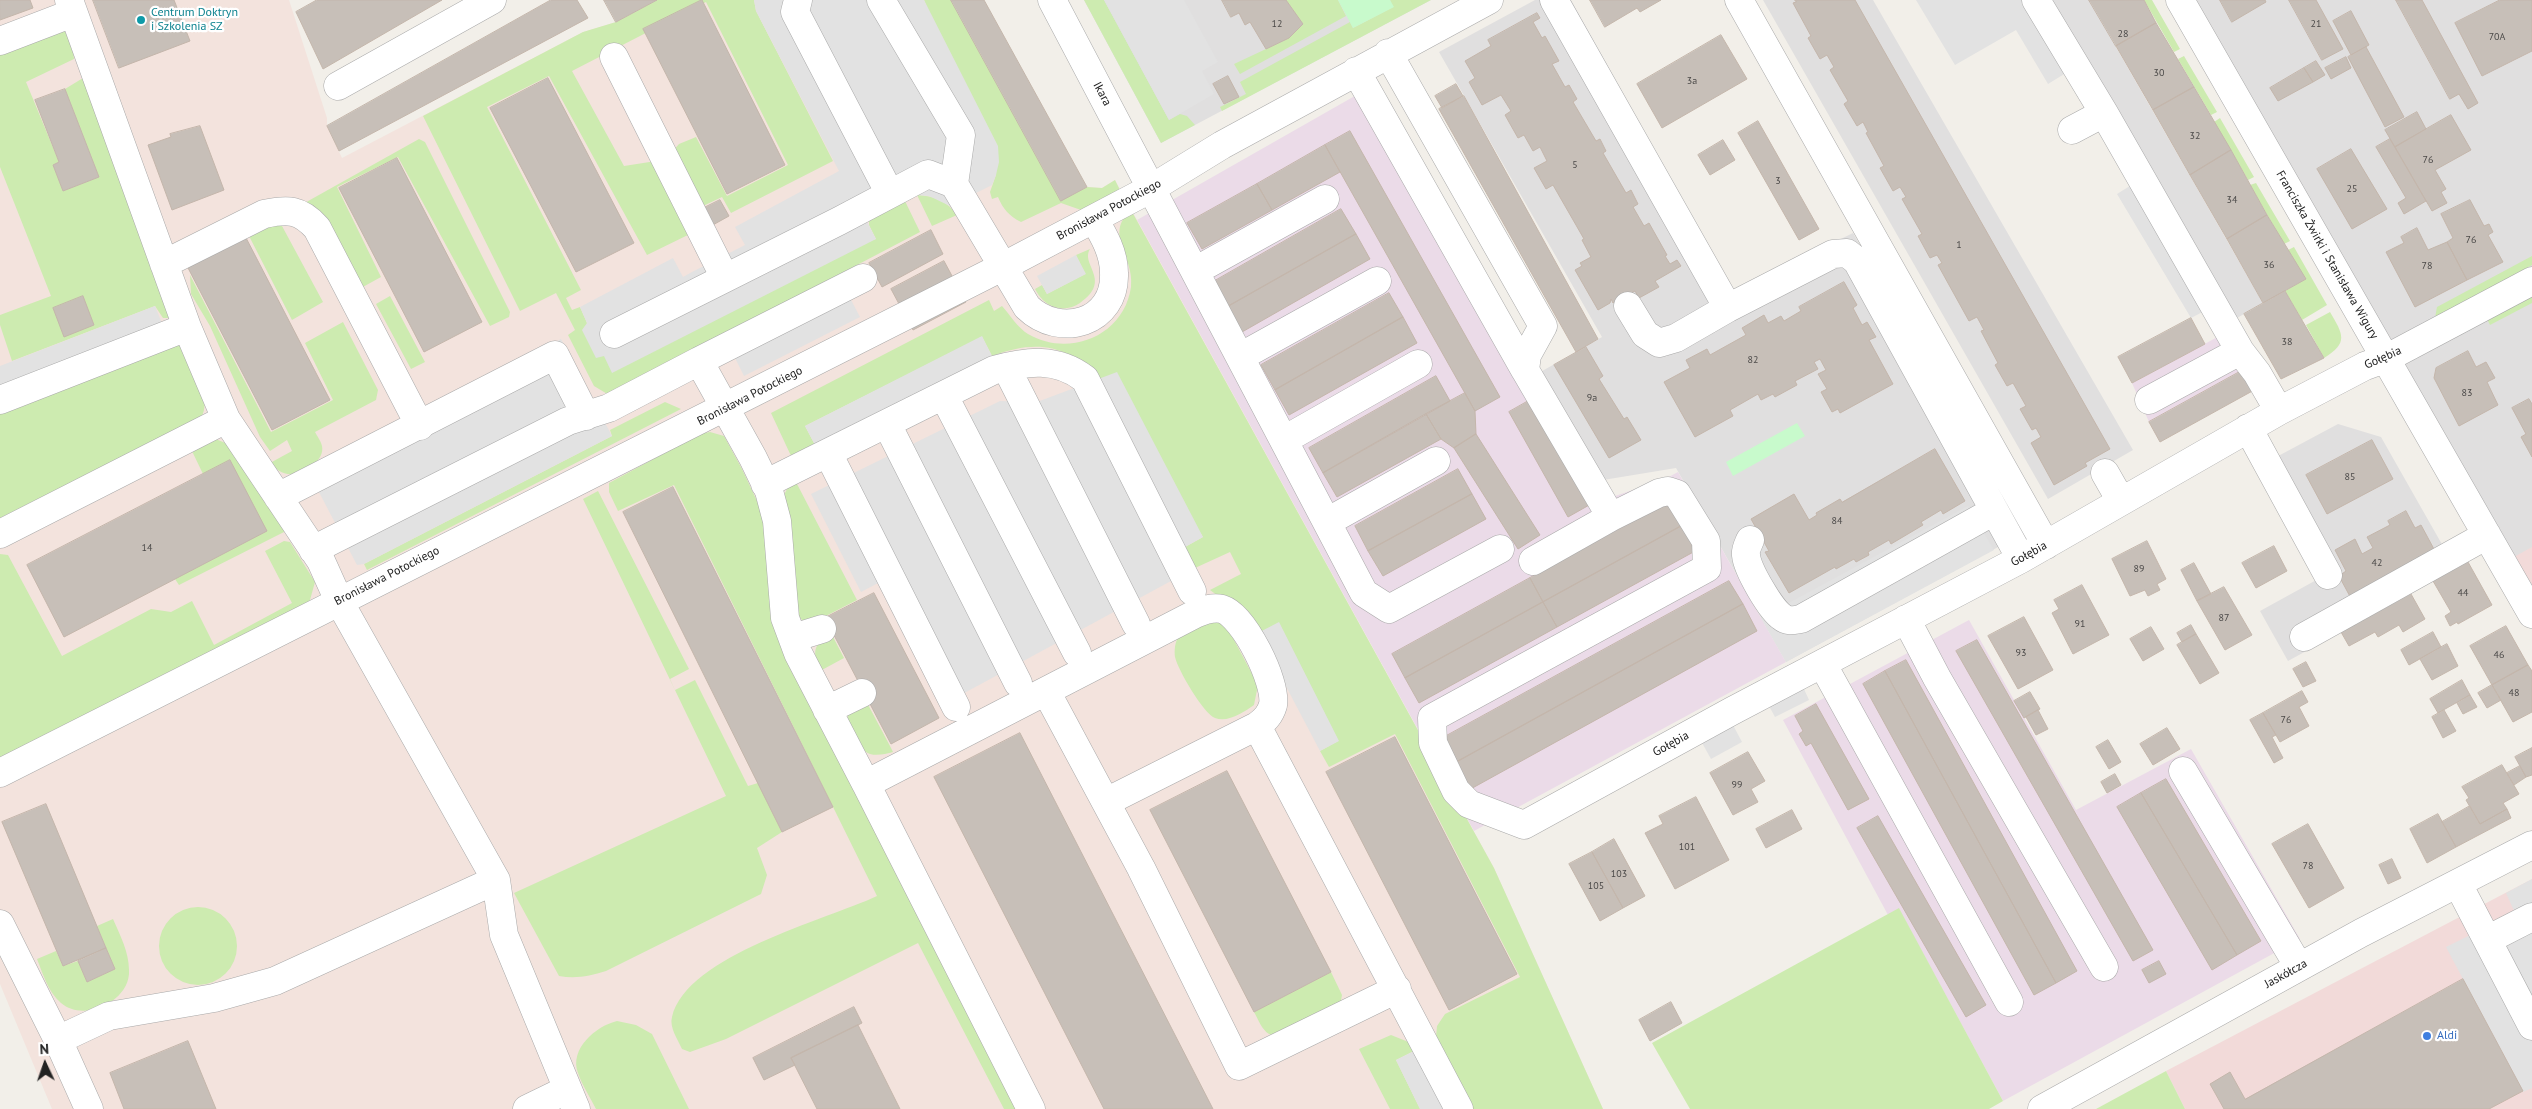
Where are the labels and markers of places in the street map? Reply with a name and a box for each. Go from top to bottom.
place label: Centrum Doktryn i Szkolenia SZ [151,6,238,34]
marker: Centrum Doktryn i Szkolenia SZ [135,14,147,26]
place label: Aldi [2437,1029,2457,1043]
marker: Aldi [2421,1030,2433,1042]

